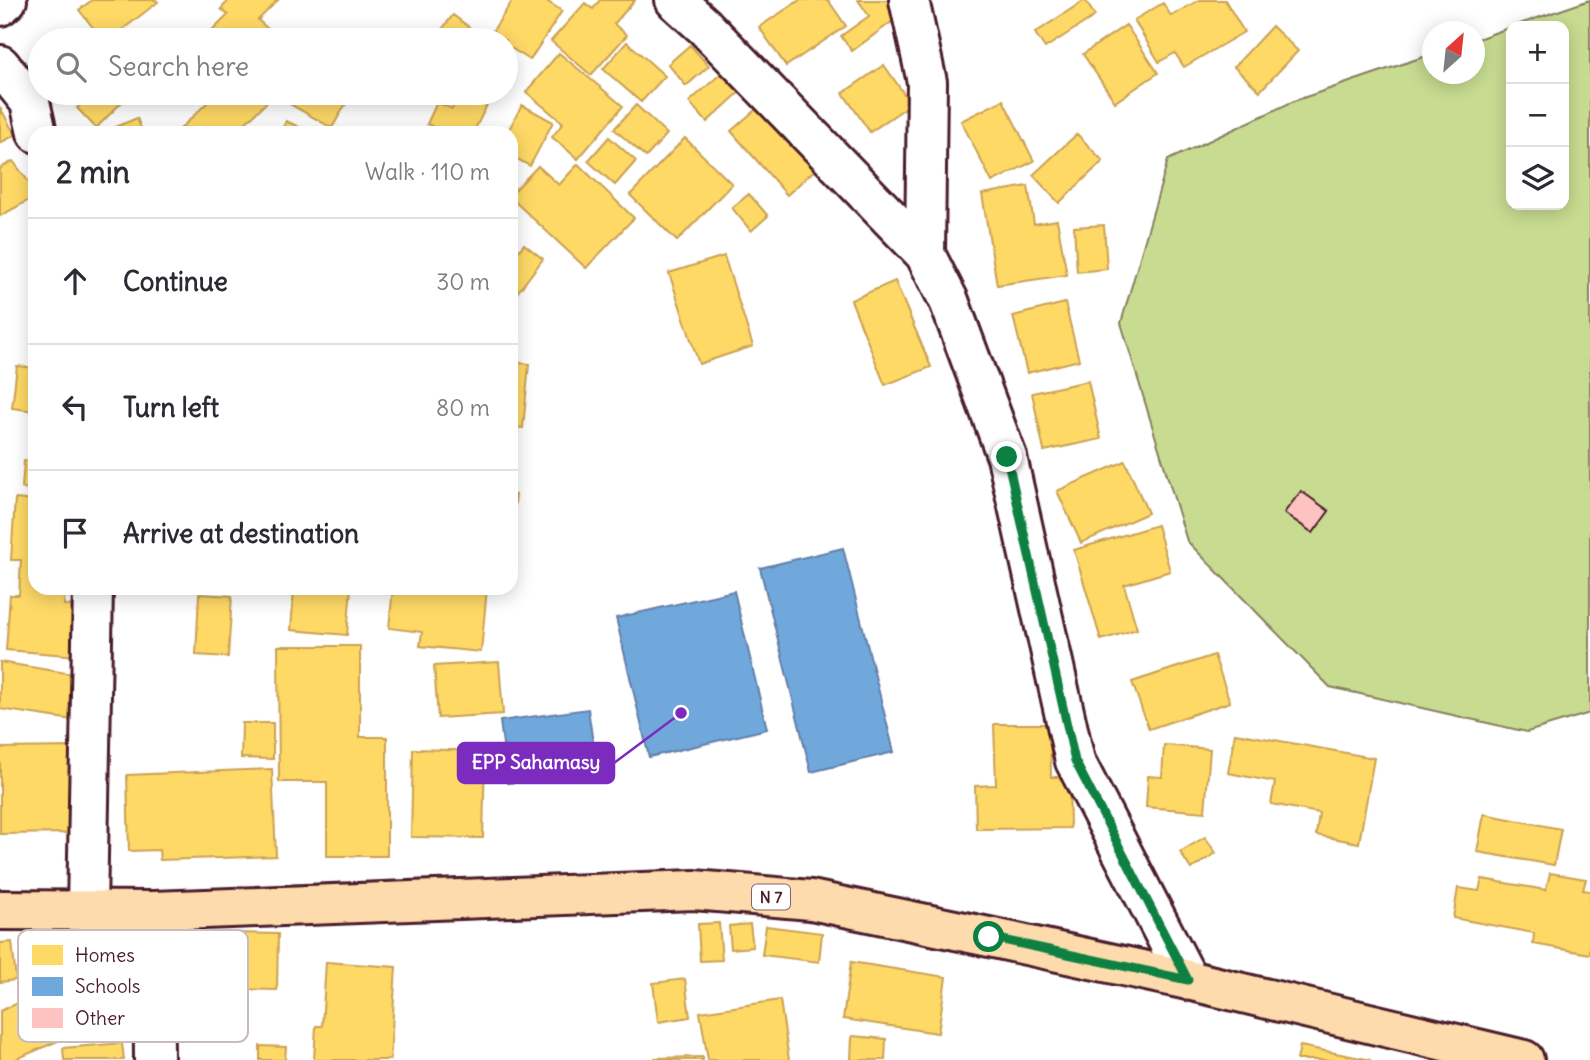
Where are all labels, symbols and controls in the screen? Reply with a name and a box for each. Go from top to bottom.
north arrow [1422,21,1485,84]
map controls [1506,21,1569,210]
button: + [1506,21,1569,84]
search box [28,28,518,105]
icon: search [52,48,90,86]
text: Search here [108,50,249,83]
button: − [1506,84,1569,147]
button: layers [1506,147,1569,210]
text: 2 min [56,153,130,191]
text: Walk · 110 m [365,157,490,186]
icon: ahead [56,262,94,300]
text: Continue [123,265,228,298]
text: 30 m [436,267,490,296]
icon: left [56,388,94,426]
text: Turn left [123,391,219,424]
text: 80 m [436,393,490,422]
route end [991,441,1022,472]
icon: arrive [56,514,94,552]
text: Arrive at destination [123,517,359,550]
callout: EPP Sahamasy [458,743,614,783]
text: EPP Sahamasy [472,750,600,774]
road number: N 7 [752,884,790,909]
route start [973,921,1004,952]
legend [18,930,248,1042]
text: Homes [75,943,135,967]
text: Schools [75,974,140,998]
text: Other [75,1006,125,1030]

